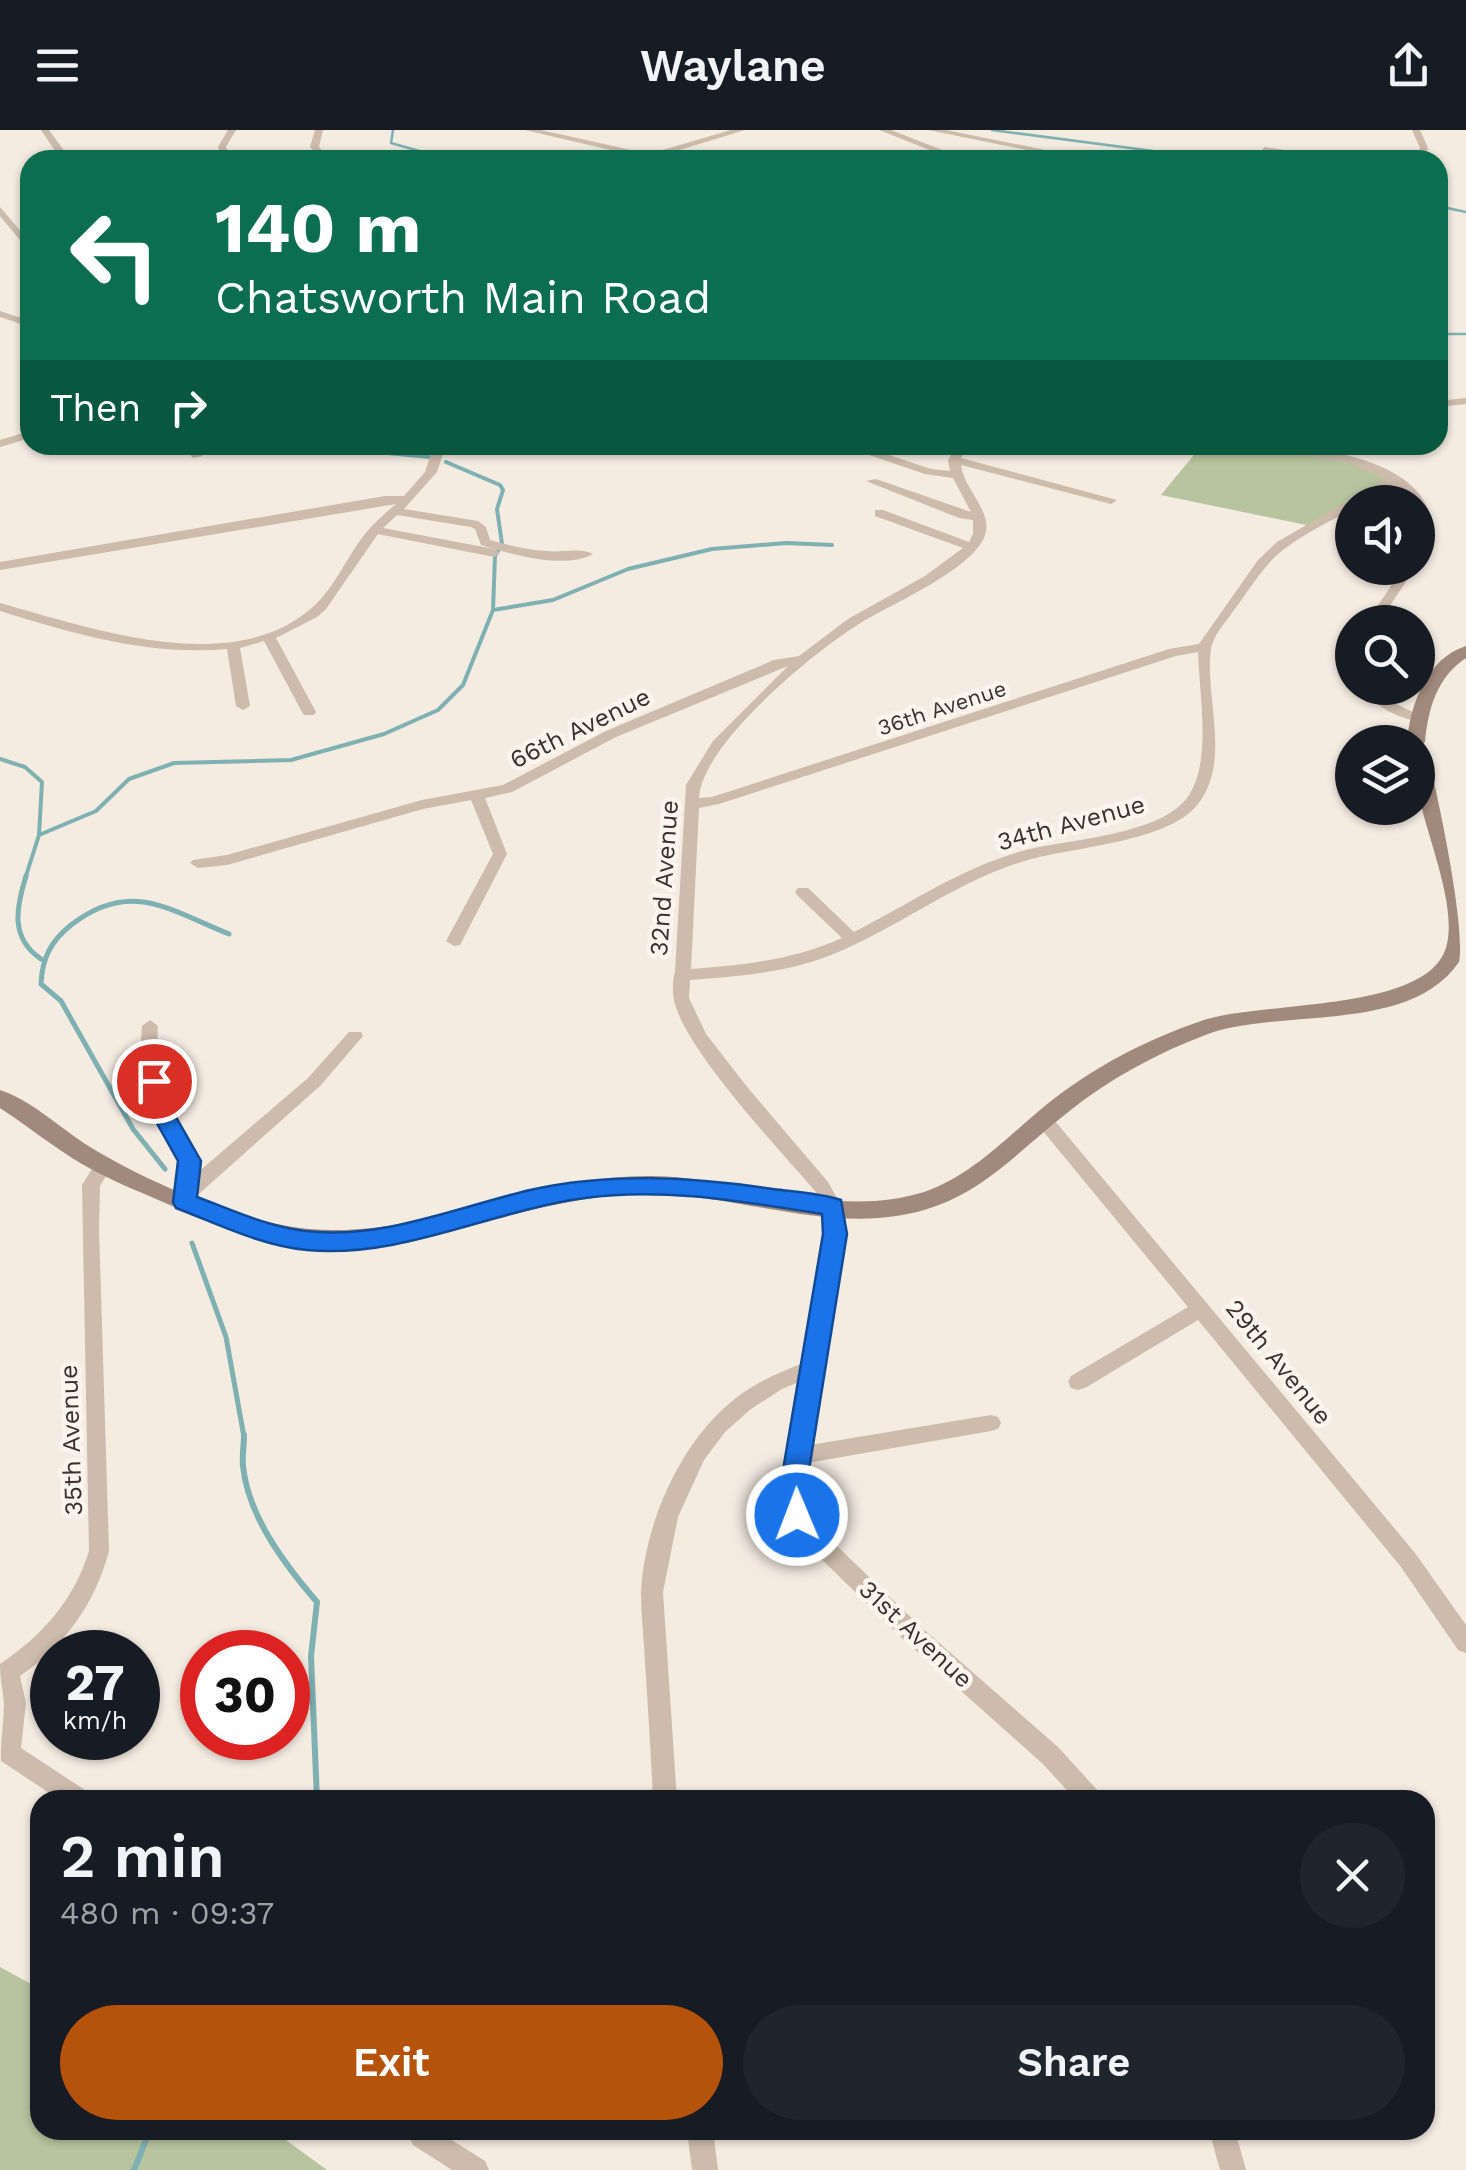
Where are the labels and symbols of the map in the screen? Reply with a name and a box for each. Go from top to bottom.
street label: 36th Avenue [875,675,1009,741]
street label: 66th Avenue [505,682,655,774]
street label: 34th Avenue [994,789,1148,857]
street label: 32nd Avenue [644,799,684,957]
pin [112,1039,197,1124]
street label: 29th Avenue [1220,1294,1338,1430]
street label: 35th Avenue [54,1364,88,1516]
position arrow [745,1463,849,1567]
street label: 31st Avenue [853,1574,979,1694]
speed limit sign: 30 [180,1630,310,1760]

